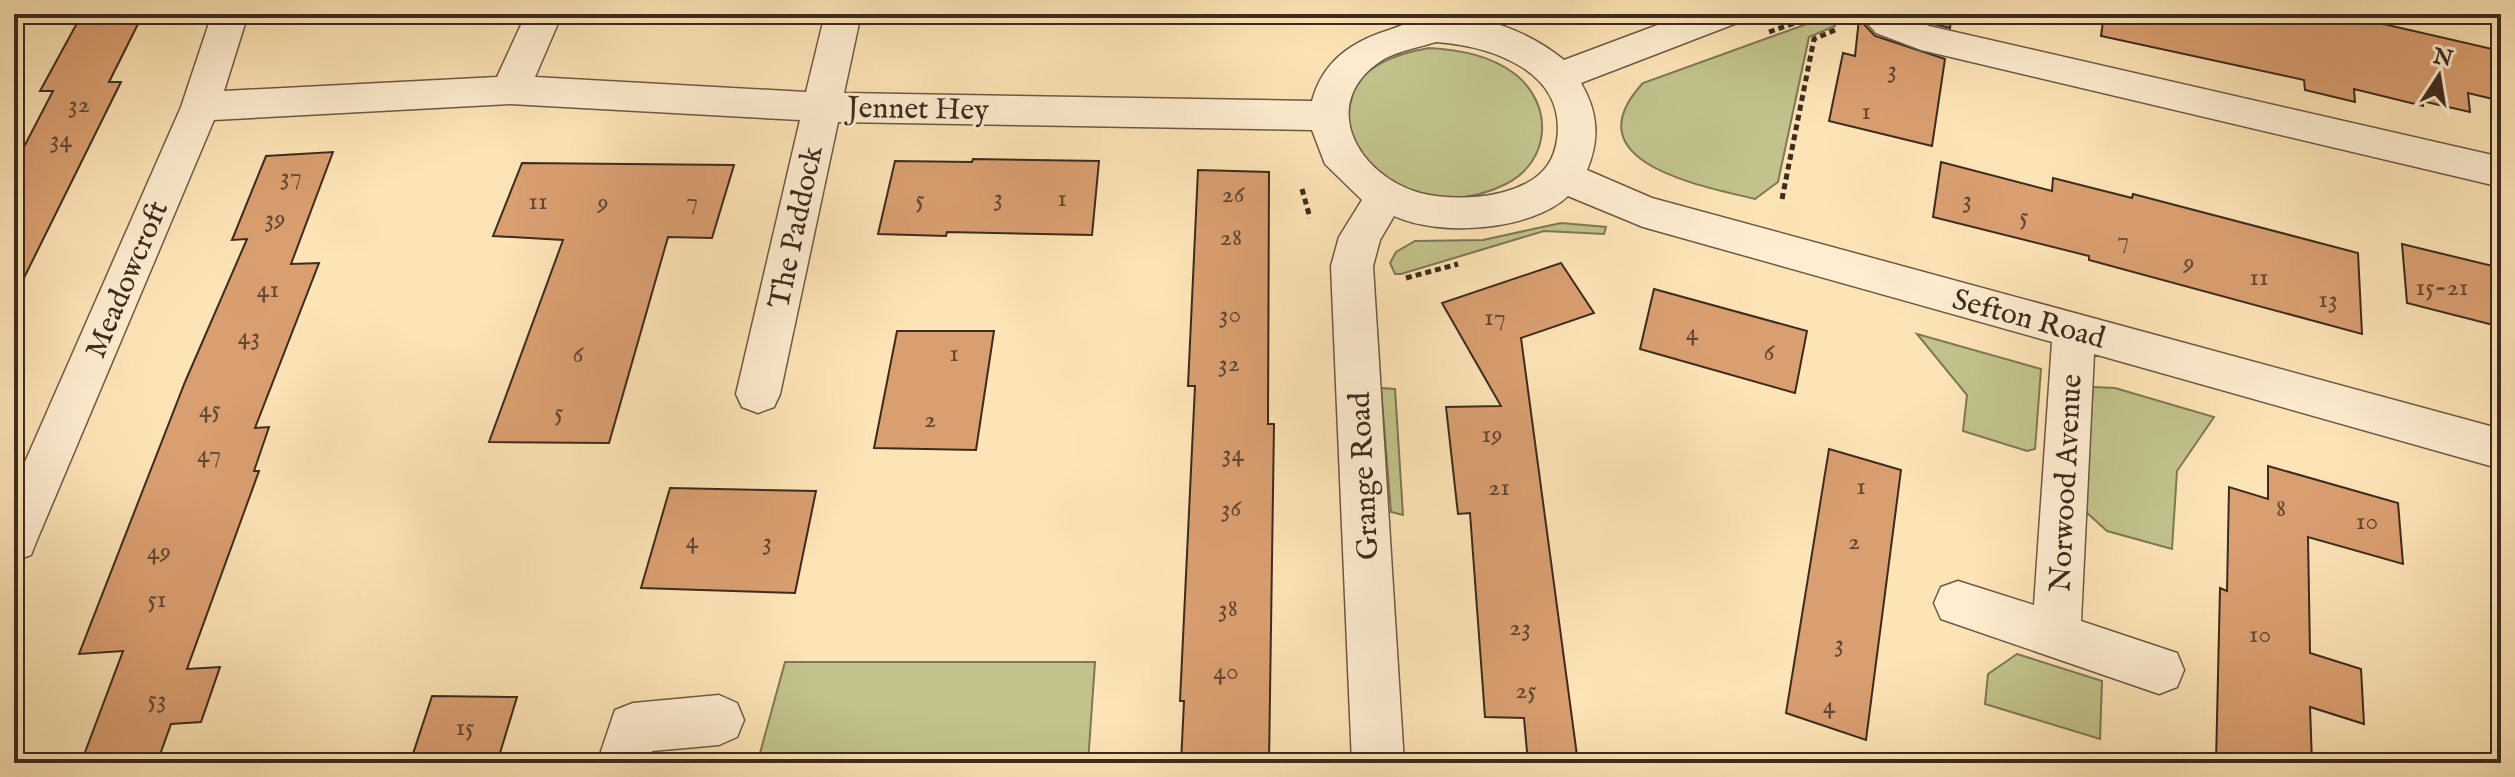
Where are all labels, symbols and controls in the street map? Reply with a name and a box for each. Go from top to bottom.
north arrow [2399,36,2479,116]
text: N [2430,43,2455,74]
house number: 3 [1887,53,1897,86]
house number: 32 [68,88,90,121]
street label: Jennet Hey [844,90,989,130]
house number: 1 [1861,95,1871,128]
house number: 34 [50,123,72,156]
street label: The Paddock [761,142,833,312]
house number: 37 [280,160,302,193]
house number: 26 [1221,178,1246,211]
house number: 3 [993,181,1003,214]
house number: 1 [1057,182,1067,215]
house number: 5 [915,183,925,216]
house number: 3 [1962,183,1972,216]
house number: 11 [528,185,548,218]
house number: 7 [686,185,698,218]
house number: 9 [596,186,609,219]
street label: Meadowcroft [78,195,178,364]
house number: 5 [2019,200,2029,233]
house number: 39 [264,202,286,235]
house number: 28 [1220,221,1242,254]
house number: 7 [2117,224,2129,257]
house number: 9 [2182,246,2195,279]
house number: 11 [2249,261,2269,294]
house number: 15-21 [2415,271,2469,304]
house number: 41 [257,273,279,306]
street label: Sefton Road [1948,281,2110,359]
house number: 13 [2318,283,2338,316]
house number: 30 [1219,298,1241,331]
house number: 17 [1484,301,1506,334]
house number: 4 [1686,316,1699,349]
house number: 43 [238,320,260,353]
house number: 6 [1764,336,1776,369]
house number: 1 [949,337,959,370]
house number: 6 [573,338,585,371]
house number: 32 [1218,347,1240,380]
street label: Norwood Avenue [2042,373,2092,593]
street label: Grange Road [1342,390,1388,561]
house number: 45 [199,393,221,426]
house number: 5 [554,396,564,429]
house number: 2 [924,403,936,436]
house number: 19 [1481,418,1503,451]
house number: 34 [1222,437,1244,470]
house number: 47 [197,438,221,471]
house number: 1 [1856,470,1866,503]
house number: 21 [1488,471,1510,504]
house number: 36 [1221,492,1242,525]
house number: 8 [2276,492,2286,525]
house number: 10 [2356,505,2378,538]
house number: 4 [686,524,699,557]
house number: 3 [762,525,772,558]
house number: 2 [1848,525,1860,558]
house number: 49 [147,535,171,568]
house number: 51 [147,583,167,616]
house number: 38 [1218,592,1238,625]
house number: 23 [1509,611,1531,644]
house number: 10 [2249,618,2271,651]
house number: 3 [1834,627,1844,660]
house number: 40 [1213,655,1239,688]
house number: 25 [1515,674,1537,707]
house number: 53 [147,683,167,716]
house number: 4 [1823,689,1836,722]
house number: 15 [455,711,475,744]

